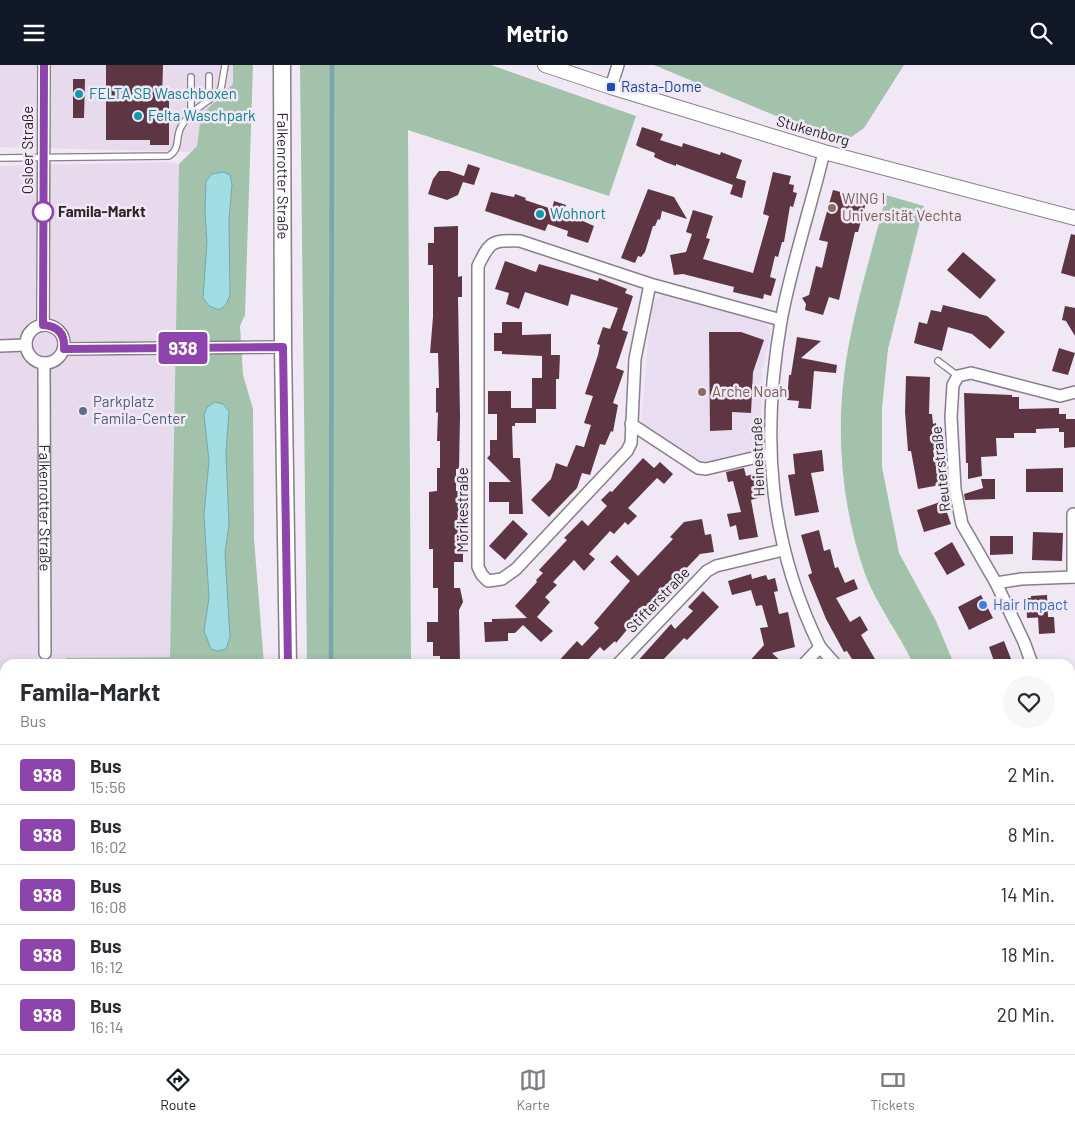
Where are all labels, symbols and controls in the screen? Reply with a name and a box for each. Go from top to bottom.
icon: menu [20,19,48,47]
icon: search [1027,19,1055,47]
text: Metrio [506,20,569,46]
place label: Rasta-Dome [621,77,702,95]
marker: Rasta-Dome [605,81,617,93]
place label: FELTA SB Waschboxen [89,84,237,102]
marker: FELTA SB Waschboxen [73,88,85,100]
street label: Osloer Straße [18,106,36,194]
place label: Felta Waschpark [148,106,256,124]
marker: Felta Waschpark [132,110,144,122]
street label: Stukenborg [775,111,852,149]
street label: Falkenrotter Straße [274,113,293,239]
place label: WING I Universität Vechta [842,189,962,224]
marker: Famila-Markt [32,201,54,223]
place label: Famila-Markt [58,202,146,220]
marker: WING I Universität Vechta [826,202,838,214]
place label: Wohnort [550,204,606,222]
marker: Wohnort [534,208,546,220]
line badge: 938 [154,332,212,364]
text: 938 [168,337,198,359]
place label: Arche Noah [712,382,787,400]
marker: Arche Noah [696,386,708,398]
place label: Parkplatz Famila-Center [93,392,186,427]
marker: Parkplatz Famila-Center [77,405,89,417]
street label: Heinestraße [747,417,767,497]
street label: Reuterstraße [927,425,953,513]
street label: Falkenrotter Straße [36,445,55,571]
street label: Mörikestraße [453,467,471,553]
street label: Stifterstraße [622,563,693,636]
place label: Hair Impact [993,595,1068,613]
marker: Hair Impact [977,599,989,611]
button: heart [1003,676,1055,728]
text: Famila-Markt [20,677,160,706]
text: Bus [20,711,46,730]
text: Bus [90,754,122,777]
text: 2 Min. [1007,763,1055,786]
text: 938 [33,764,62,786]
text: 15:56 [90,777,126,796]
text: Bus [90,814,122,837]
text: 8 Min. [1008,823,1055,846]
text: 938 [33,824,62,846]
text: 16:02 [90,837,127,856]
text: Bus [90,874,122,897]
text: 14 Min. [1001,883,1055,906]
text: 938 [33,884,62,906]
text: 16:08 [90,897,127,916]
text: Bus [90,934,122,957]
text: 18 Min. [1001,943,1055,966]
text: 938 [33,944,62,966]
text: 16:12 [90,957,123,976]
text: Bus [90,994,122,1017]
text: 20 Min. [997,1003,1055,1026]
text: 938 [33,1004,62,1026]
text: 16:14 [90,1017,124,1036]
tab: Route [160,1066,196,1113]
tab: Karte [517,1066,550,1113]
tab: Tickets [870,1066,915,1113]

